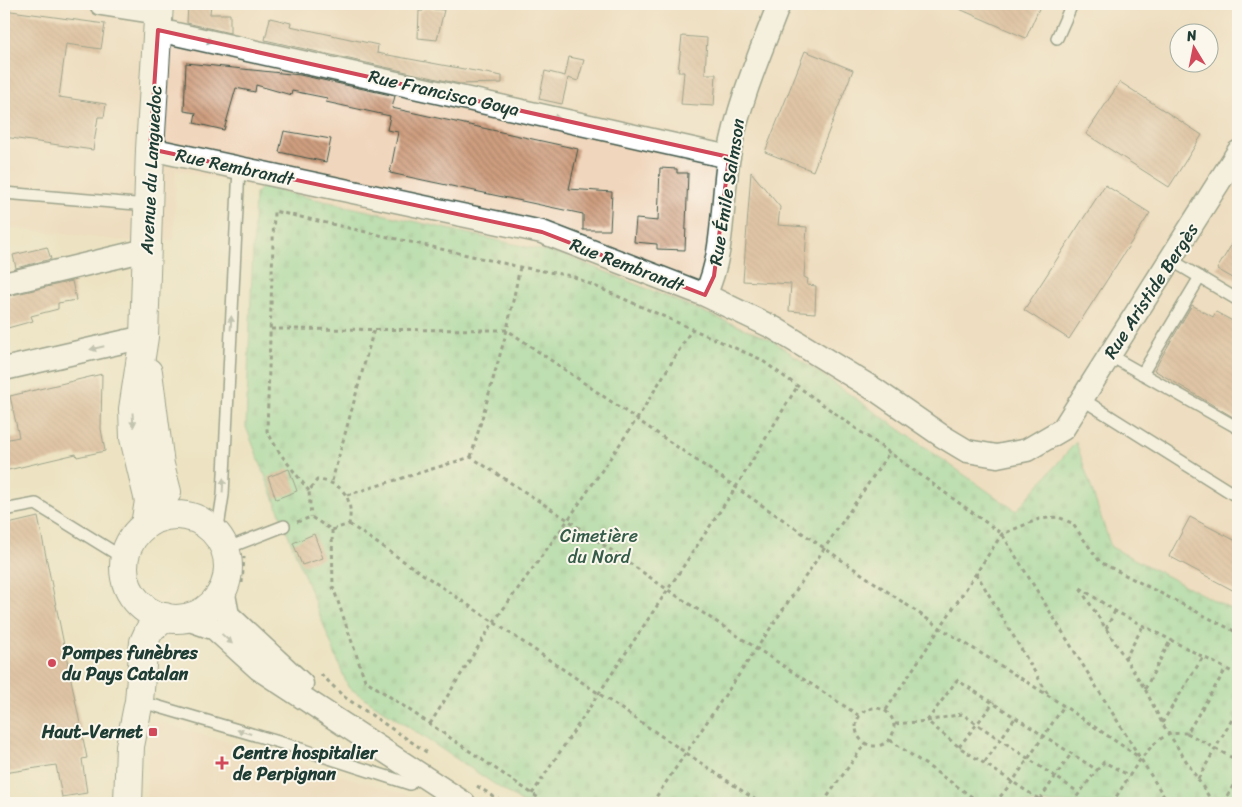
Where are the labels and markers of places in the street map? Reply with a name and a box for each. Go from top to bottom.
place label: Pompes funèbres du Pays Catalan [62,637,199,690]
marker: Pompes funèbres du Pays Catalan [46,657,58,669]
place label: Haut-Vernet [41,716,143,748]
marker: Haut-Vernet [147,726,159,738]
place label: Centre hospitalier de Perpignan [232,737,379,790]
marker: Centre hospitalier de Perpignan [215,756,229,770]

